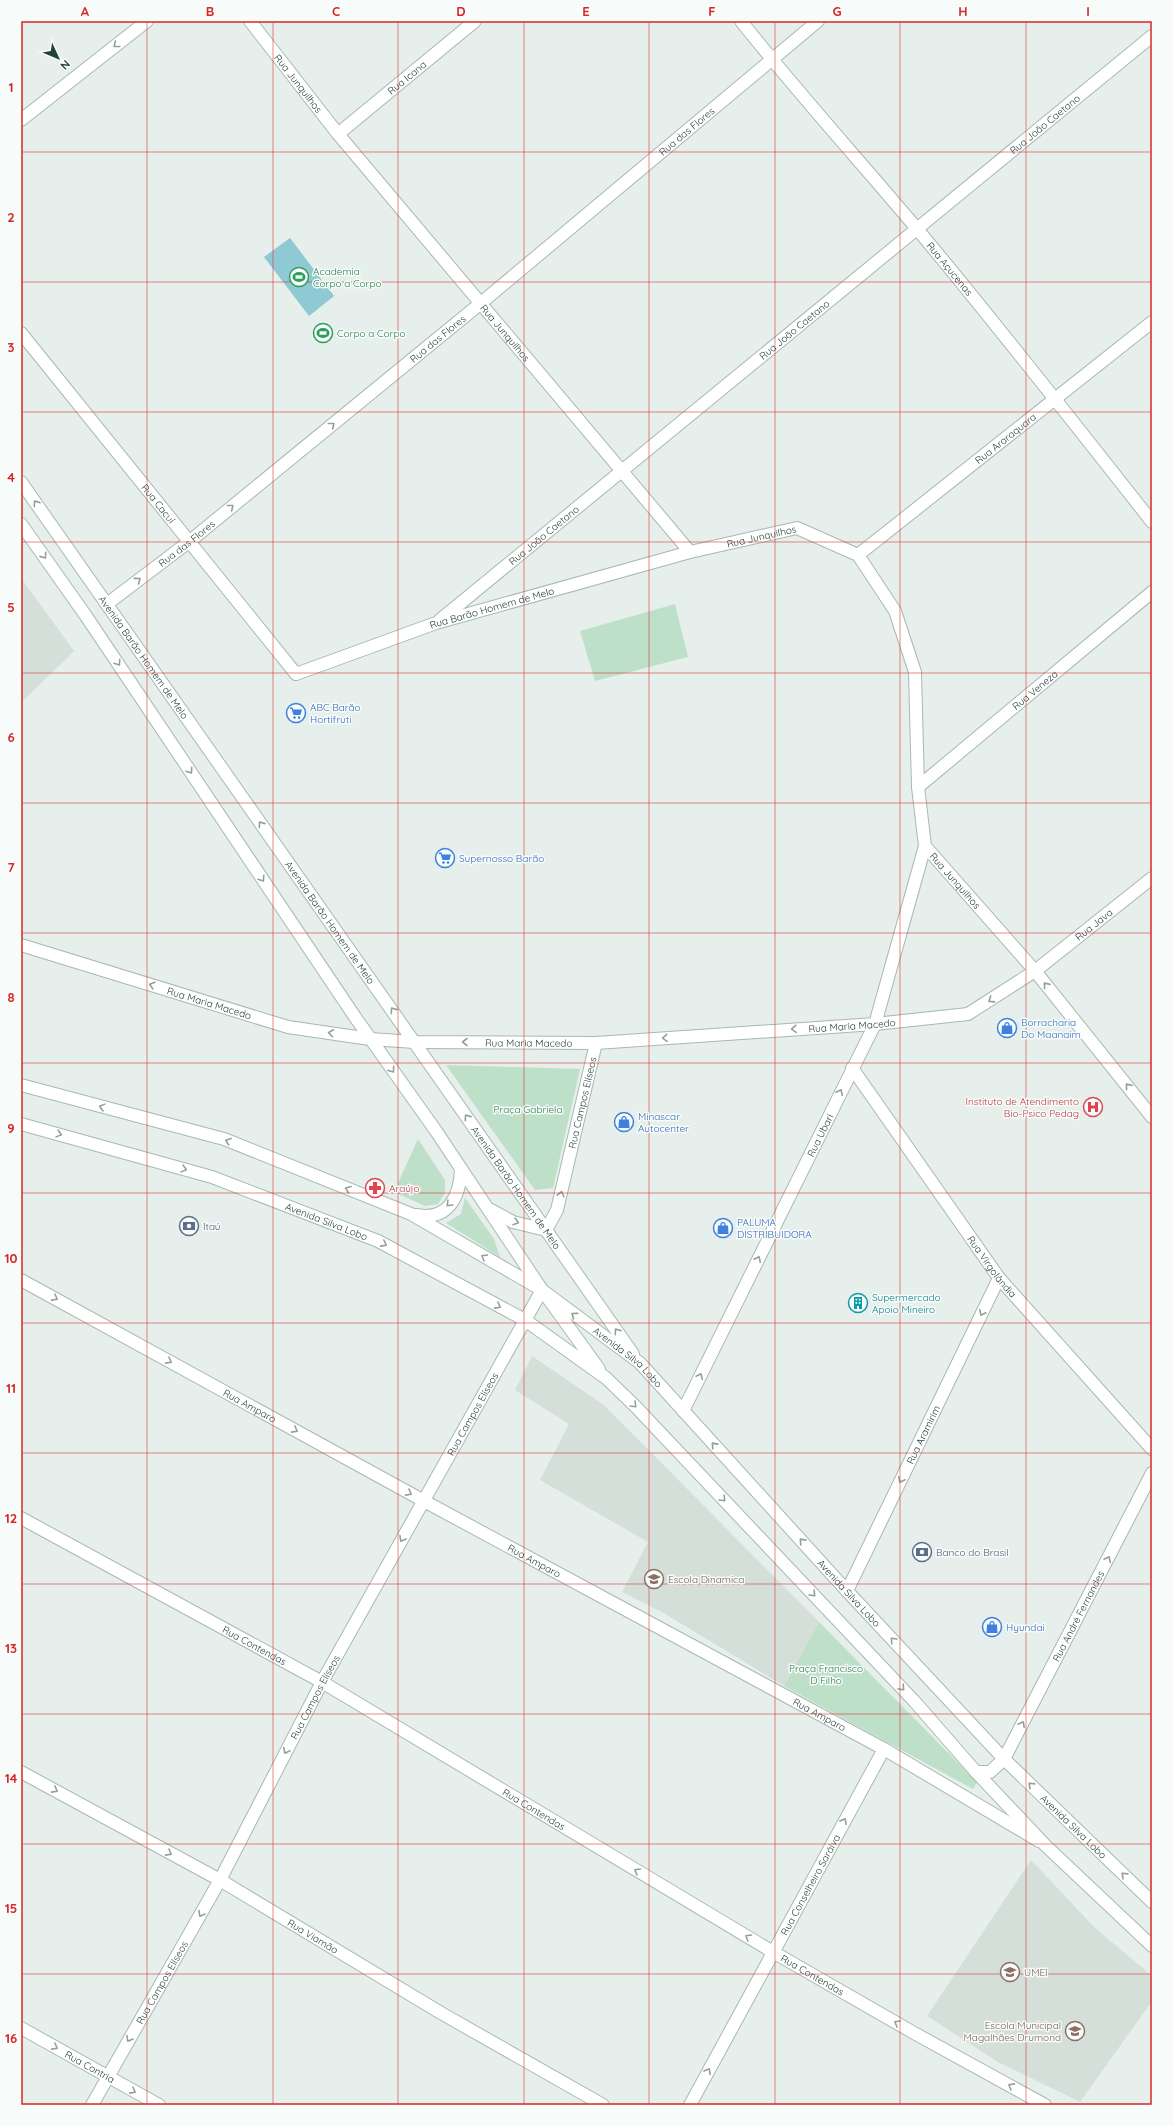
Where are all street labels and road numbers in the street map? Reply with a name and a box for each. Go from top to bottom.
street label: Rua Junquilhos [272,51,326,116]
street label: Rua Icana [385,57,429,97]
street label: Rua João Caetano [1007,91,1082,157]
street label: Rua das Flores [656,104,717,158]
street label: Rua Açucenas [924,239,976,298]
street label: Rua João Caetano [756,297,832,362]
street label: Rua Junquilhos [477,301,533,364]
street label: Rua das Flores [407,312,468,365]
street label: Rua Araraquara [972,410,1039,467]
street label: Rua Cacuí [139,481,179,526]
street label: Rua João Caetano [506,502,581,568]
street label: Rua das Flores [155,517,218,569]
street label: Rua Junquilhos [725,522,798,550]
street label: Rua Barão Homem de Melo [428,584,556,631]
street label: Avenida Barão Homem de Melo [96,593,192,721]
street label: Rua Veneza [1009,667,1060,712]
street label: Rua Junquilhos [927,850,984,912]
street label: Avenida Barão Homem de Melo [282,858,378,986]
street label: Rua Java [1072,906,1115,943]
street label: Rua Maria Macedo [166,984,253,1022]
street label: Rua Maria Macedo [808,1015,896,1035]
street label: Rua Maria Macedo [485,1036,573,1049]
street label: Rua Campos Elíseos [565,1055,599,1150]
street label: Rua Ubari [804,1111,836,1159]
street label: Avenida Barão Homem de Melo [468,1123,564,1252]
street label: Avenida Silva Lobo [284,1199,370,1243]
street label: Rua Virgolândia [965,1233,1020,1300]
street label: Avenida Silva Lobo [591,1324,665,1390]
street label: Rua Campos Elíseos [444,1370,501,1458]
street label: Rua Amparo [221,1386,279,1425]
street label: Rua Aramirim [903,1403,943,1466]
street label: Rua Amparo [506,1541,563,1580]
street label: Avenida Silva Lobo [815,1556,883,1629]
street label: Rua André Fernandes [1049,1568,1107,1664]
street label: Rua Contendas [220,1623,289,1668]
street label: Rua Campos Elíseos [287,1652,343,1741]
street label: Rua Amparo [791,1695,848,1734]
street label: Rua Contendas [500,1785,568,1833]
street label: Avenida Silva Lobo [1038,1791,1110,1861]
street label: Rua Conselheiro Saráiva [777,1832,843,1937]
street label: Rua Viamão [285,1916,341,1956]
street label: Rua Campos Elíseos [133,1938,191,2026]
street label: Rua Contendas [778,1951,847,1998]
street label: Rua Contria [63,2047,117,2086]

